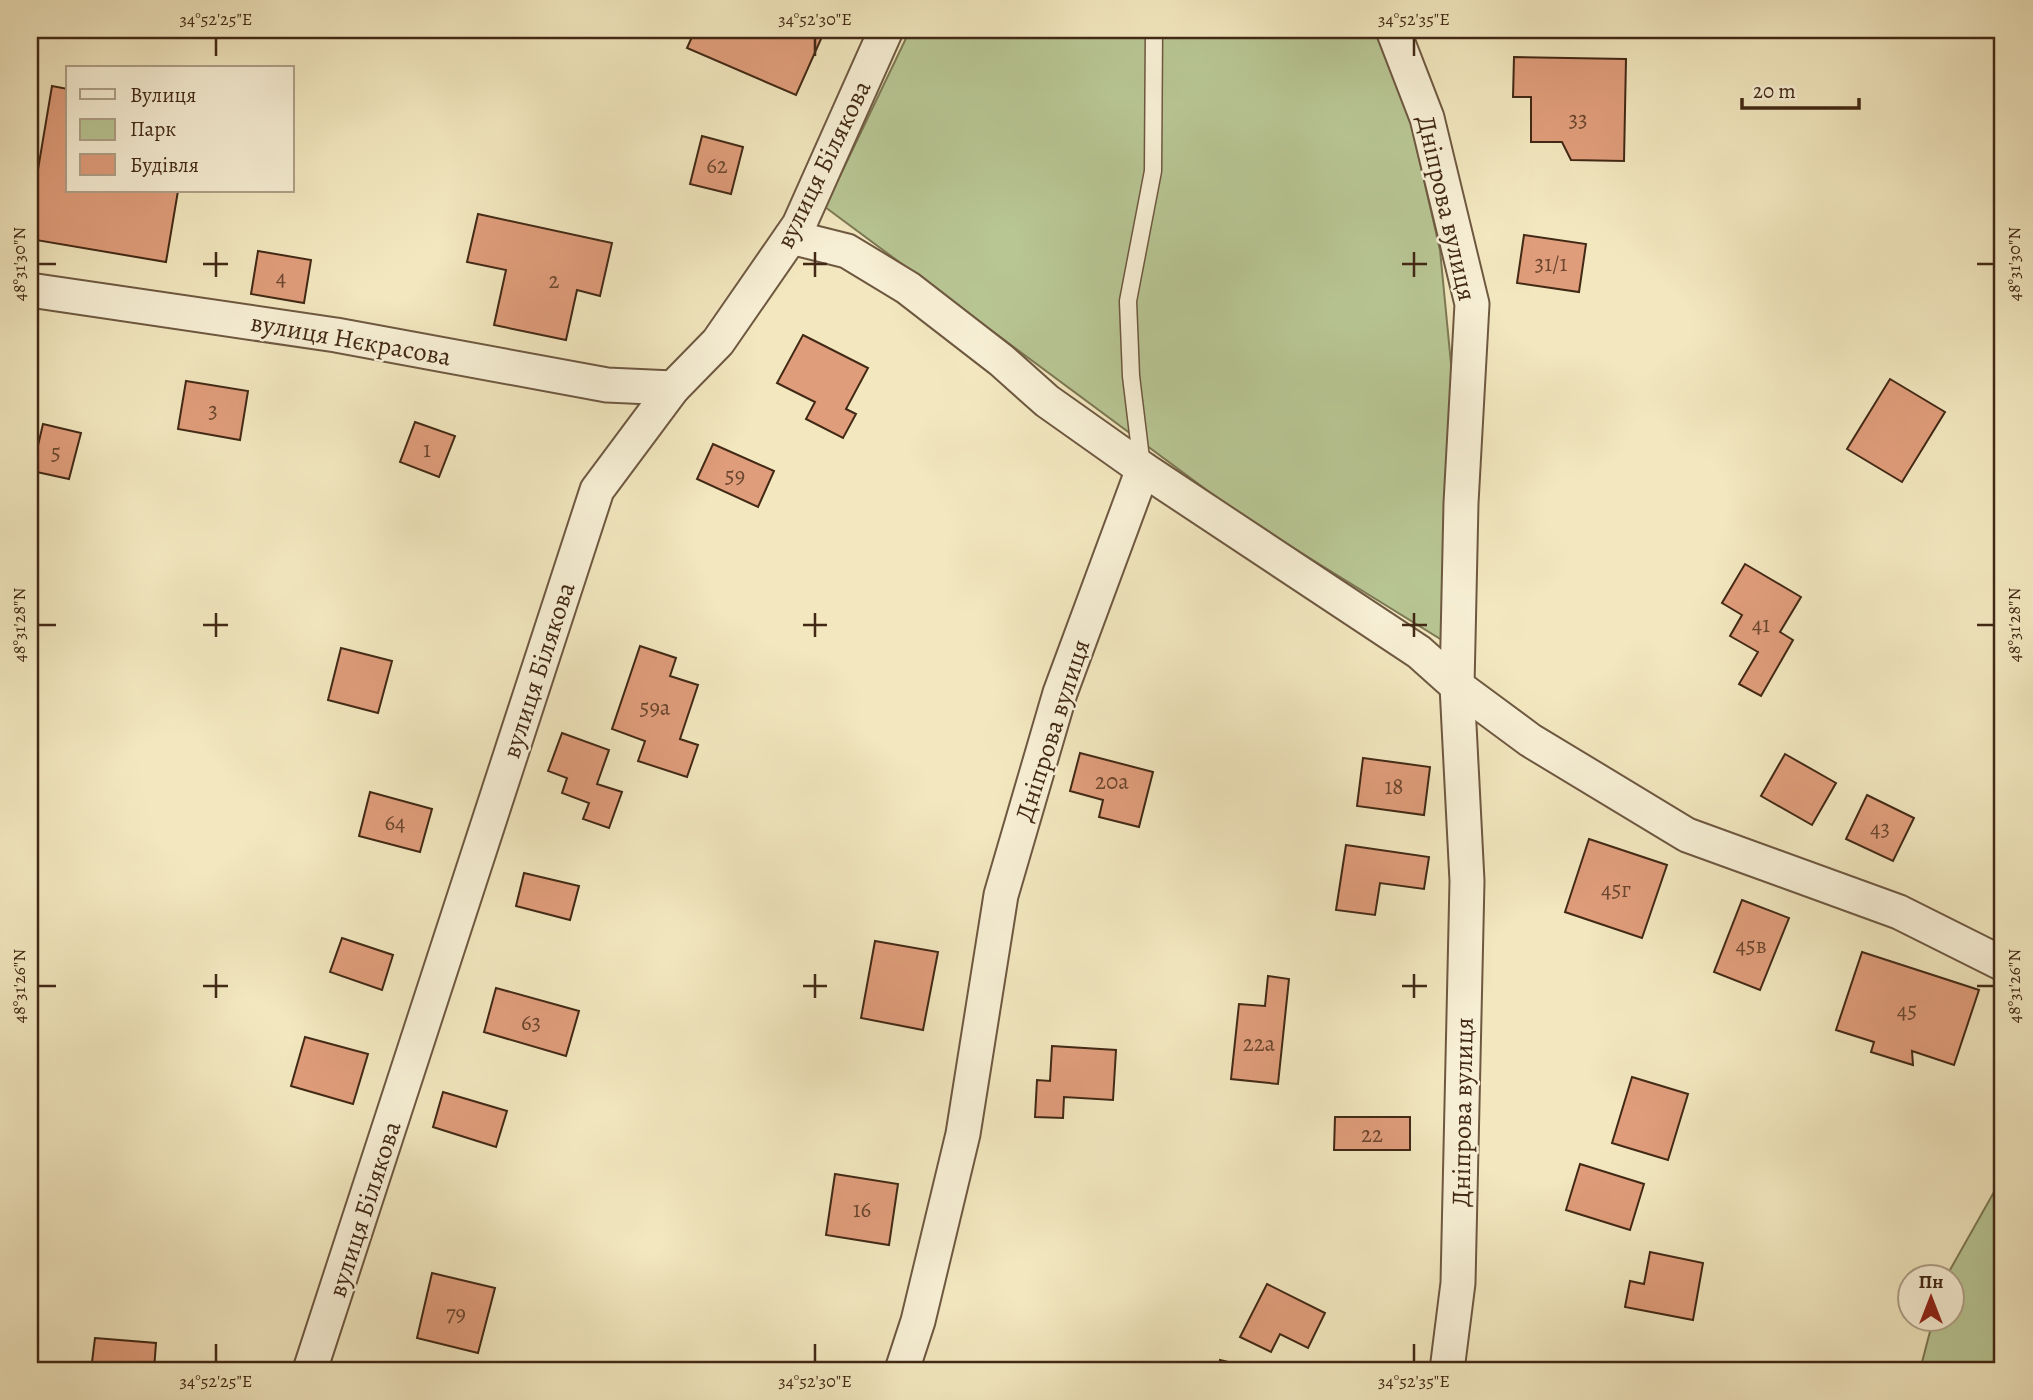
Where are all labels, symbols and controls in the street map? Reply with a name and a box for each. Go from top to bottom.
text: 34°52'25"E [180,7,252,31]
text: 34°52'30"E [778,7,852,31]
text: 34°52'35"E [1378,7,1450,31]
legend [66,66,294,192]
scale bar [1742,66,1860,110]
street label: вулиця Білякова [768,74,879,254]
text: 20 m [1753,77,1796,105]
text: Вулиця [130,81,196,109]
house number: 33 [1568,104,1588,135]
street label: Дніпрова вулиця [1408,112,1485,304]
text: Парк [130,115,176,143]
house number: 62 [706,150,728,181]
text: Будівля [130,151,199,179]
text: 48°31'30"N [7,227,31,301]
text: 48°31'30"N [2002,227,2026,301]
house number: 31/1 [1535,248,1568,279]
house number: 4 [276,262,286,293]
house number: 2 [549,265,560,296]
street label: вулиця Нєкрасова [248,305,454,374]
house number: 3 [208,395,218,426]
house number: 1 [423,434,431,465]
house number: 5 [51,437,61,468]
house number: 59 [725,460,745,491]
street label: вулиця Білякова [494,578,583,763]
text: 48°31'28"N [7,588,31,662]
text: 48°31'28"N [2002,588,2026,662]
house number: 41 [1752,609,1770,640]
street label: Дніпрова вулиця [1007,635,1098,826]
house number: 59а [640,692,671,723]
house number: 20а [1095,766,1129,797]
house number: 18 [1384,771,1404,802]
house number: 64 [384,807,406,838]
house number: 43 [1870,813,1890,844]
house number: 45г [1601,874,1631,905]
house number: 45в [1735,930,1767,961]
text: 48°31'26"N [7,949,31,1023]
text: 48°31'26"N [2002,949,2026,1023]
house number: 45 [1897,995,1917,1026]
house number: 63 [521,1007,541,1038]
street label: Дніпрова вулиця [1443,1017,1482,1207]
house number: 22а [1243,1028,1276,1059]
street label: вулиця Білякова [320,1117,409,1302]
house number: 22 [1361,1119,1383,1150]
house number: 16 [853,1194,871,1225]
north arrow [1896,1264,1966,1334]
text: Пн [1919,1269,1943,1295]
house number: 79 [446,1298,466,1329]
text: 34°52'25"E [180,1369,252,1393]
text: 34°52'30"E [778,1369,852,1393]
text: 34°52'35"E [1378,1369,1450,1393]

